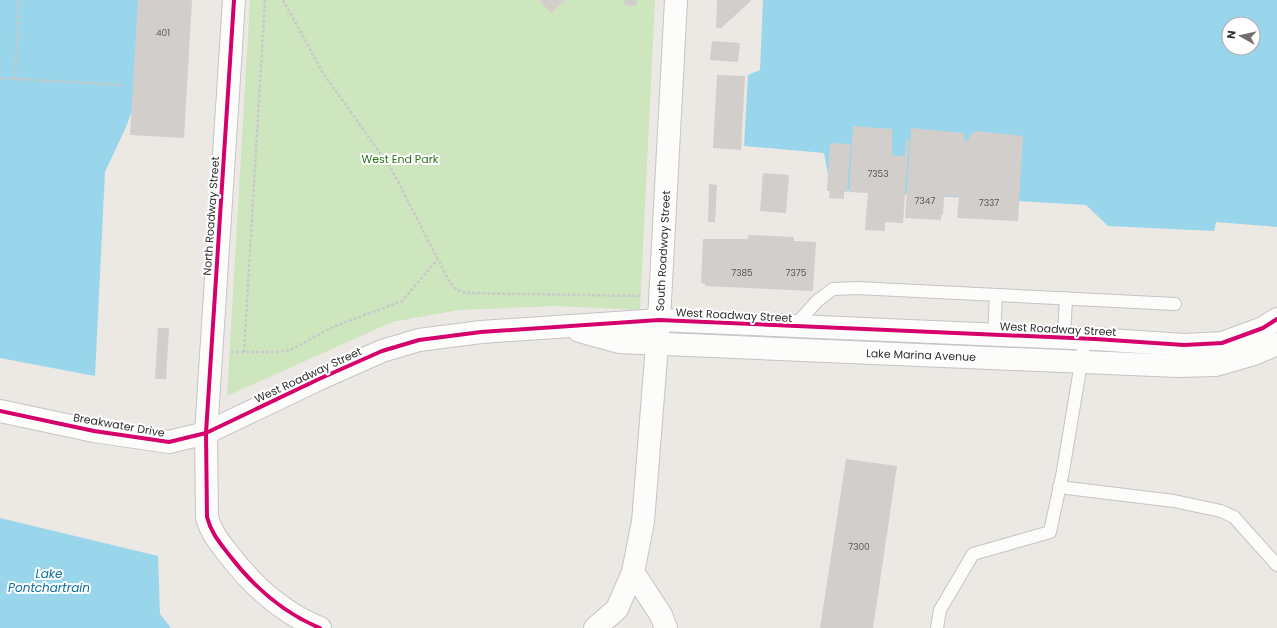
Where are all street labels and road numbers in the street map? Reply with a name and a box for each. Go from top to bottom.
street label: North Roadway Street [199,156,223,276]
street label: South Roadway Street [652,190,674,312]
street label: West Roadway Street [675,304,793,326]
street label: West Roadway Street [999,318,1117,340]
street label: West Roadway Street [252,343,364,407]
street label: Lake Marina Avenue [866,345,976,365]
street label: Breakwater Drive [72,409,166,441]

